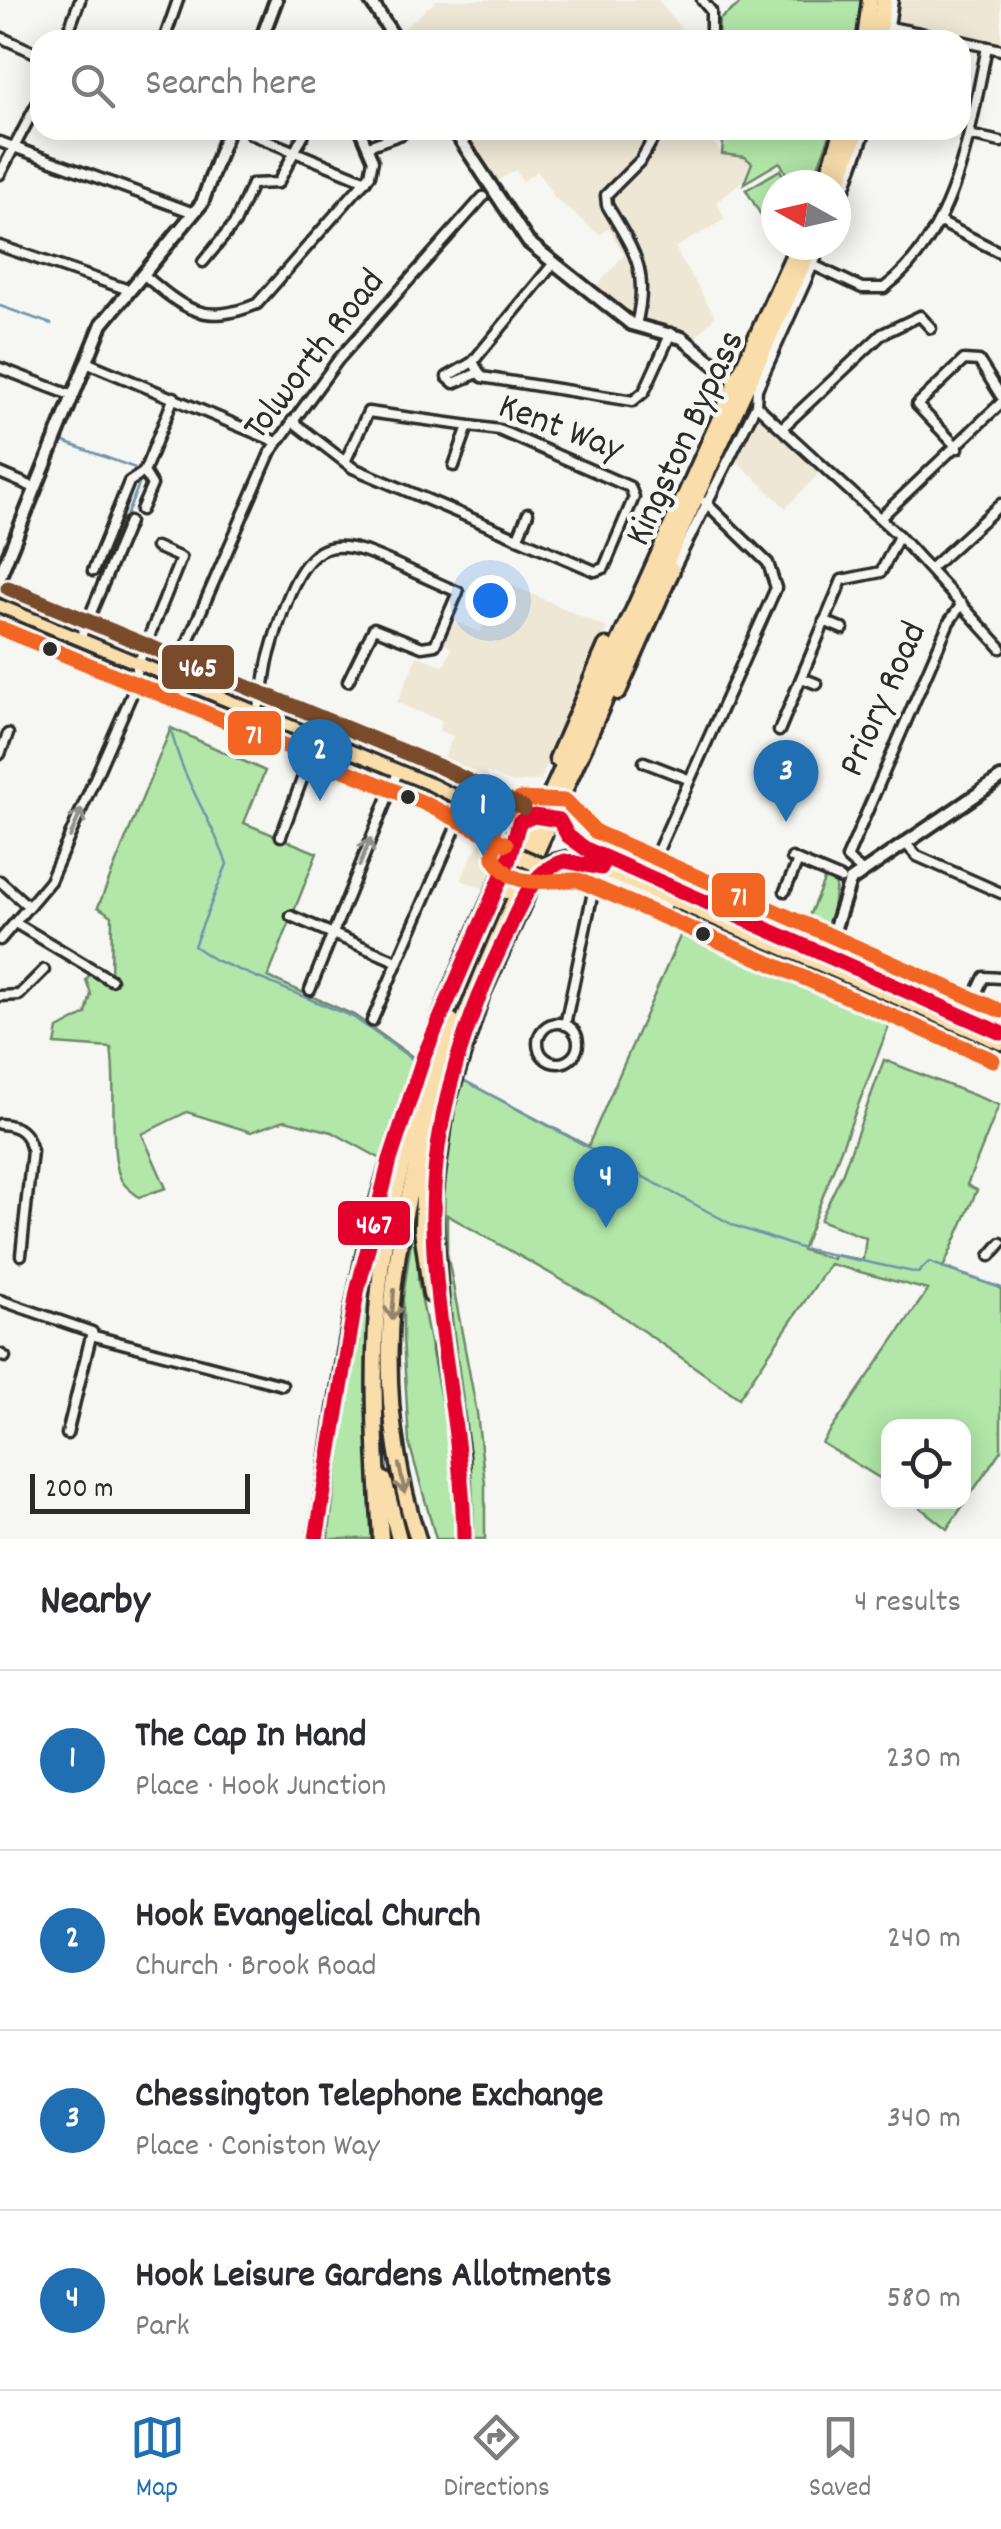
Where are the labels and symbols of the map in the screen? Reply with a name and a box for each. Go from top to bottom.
north arrow [761,170,851,260]
street label: Tolworth Road [231,259,401,453]
street label: Kingston Bypass [613,322,761,556]
street label: Kent Way [490,381,631,479]
your location [465,575,516,626]
street label: Priory Road [826,614,944,786]
unlabelled marker [40,639,60,659]
line badge: 465 [160,643,236,691]
text: 465 [179,651,217,691]
line badge: 71 [226,709,283,757]
text: 71 [246,718,262,758]
pin: 2 [288,718,352,801]
pin: 3 [754,740,818,822]
pin: 1 [450,774,516,856]
unlabelled marker [398,787,418,807]
one-way arrow [69,808,87,839]
one-way arrow [358,838,376,868]
line badge: 71 [710,871,767,919]
text: 71 [731,880,747,920]
unlabelled marker [693,924,713,944]
pin: 4 [574,1146,638,1228]
line badge: 467 [336,1199,412,1247]
text: 467 [356,1208,392,1248]
one-way arrow [383,1288,402,1320]
one-way arrow [394,1462,413,1494]
scale bar [30,1469,250,1514]

